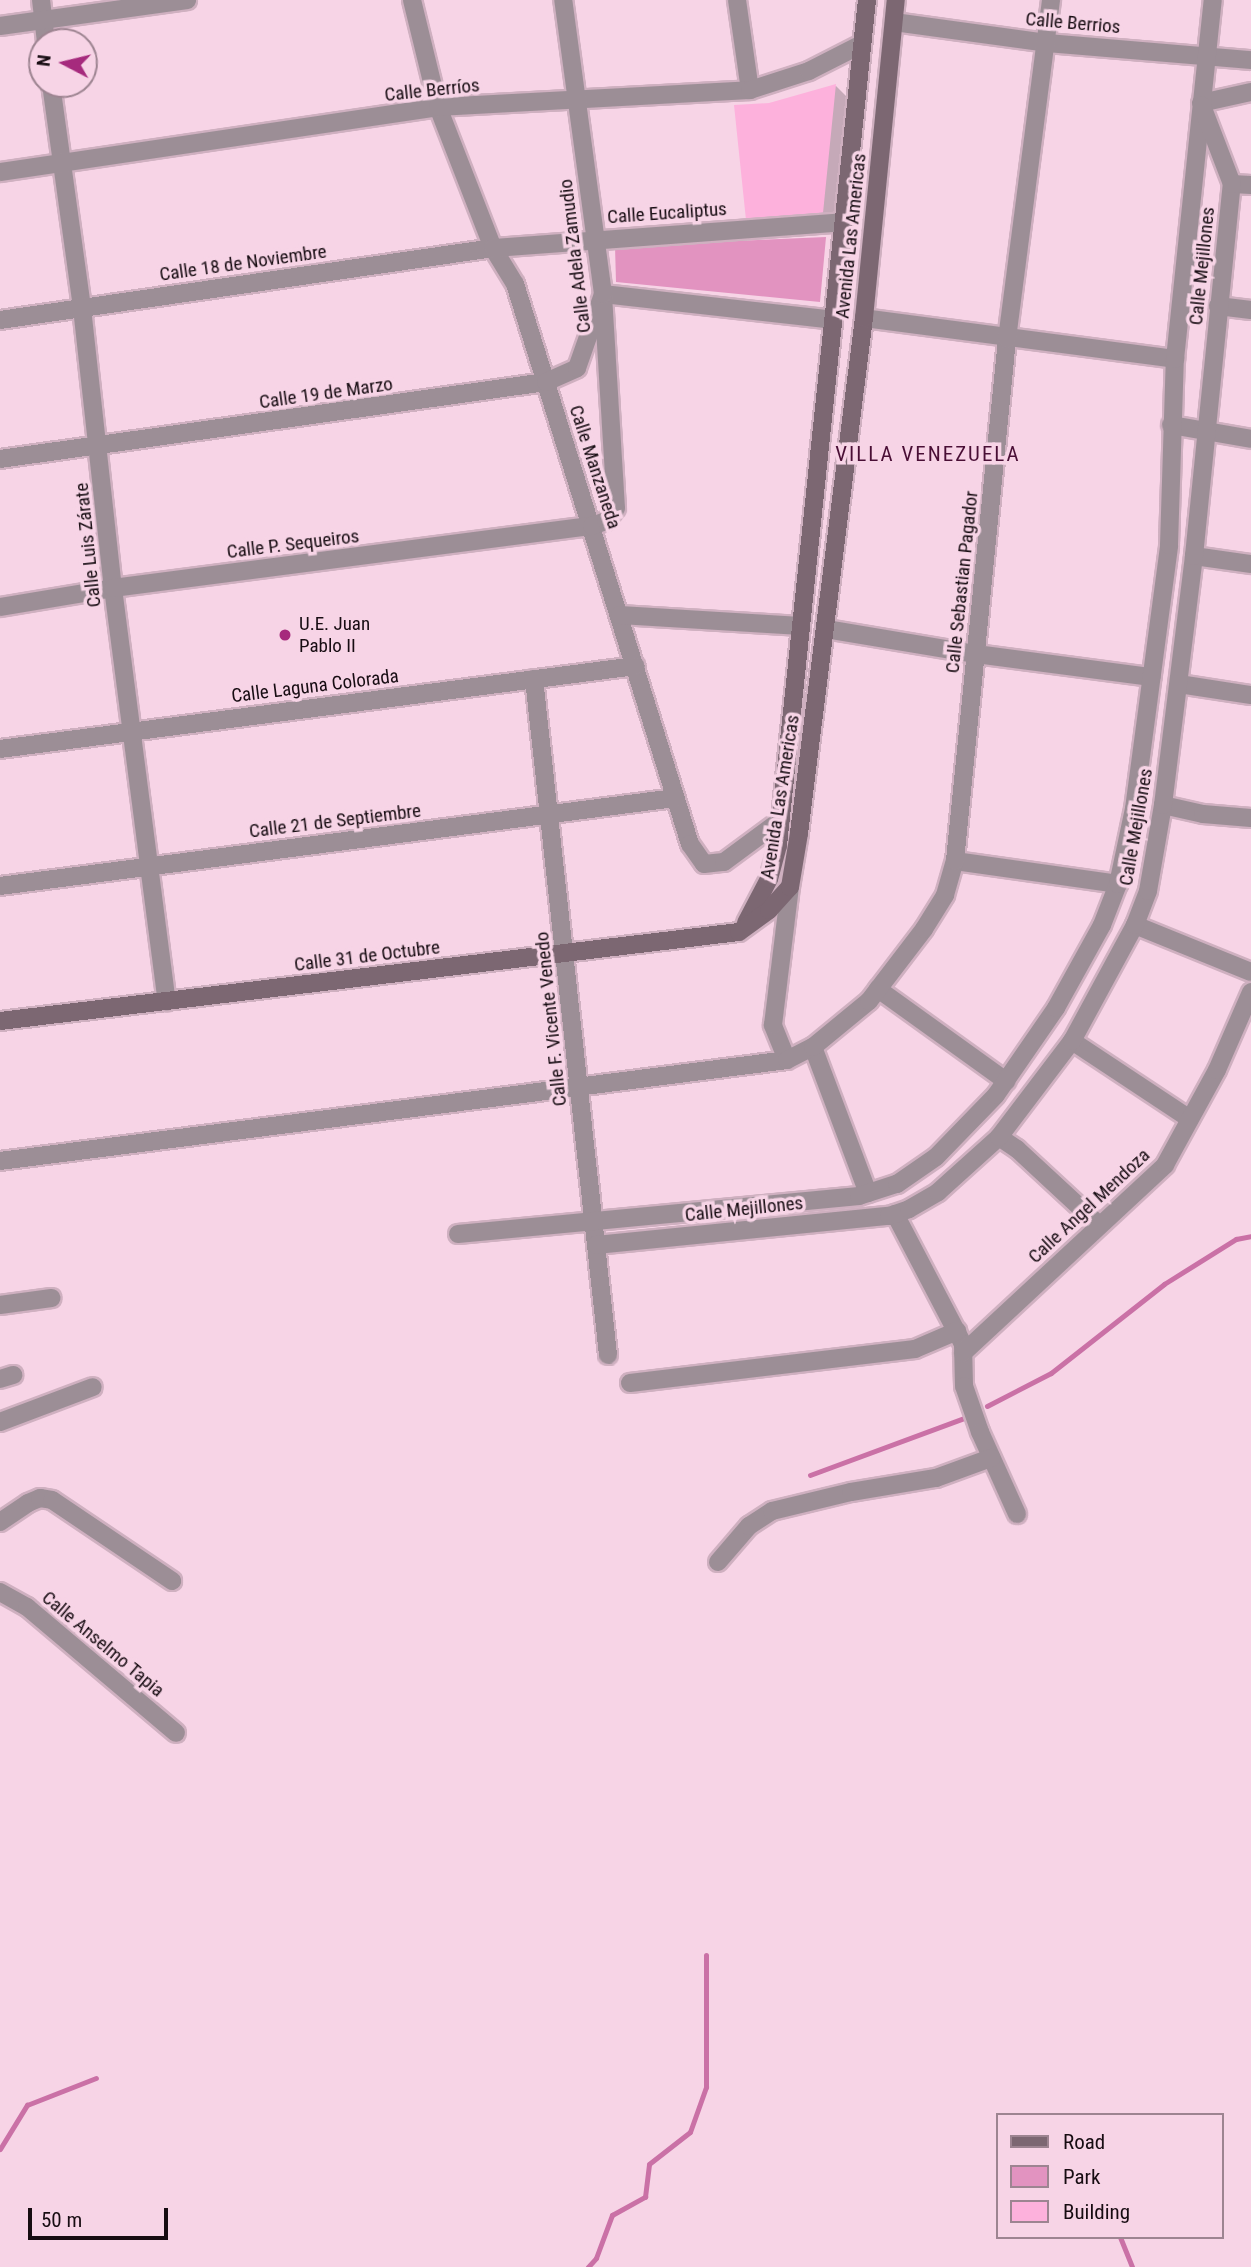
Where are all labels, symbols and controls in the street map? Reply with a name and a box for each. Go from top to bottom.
street label: Calle Berrios [1025,7,1121,39]
north arrow [28,28,98,98]
text: N [32,53,56,68]
street label: Calle Berríos [383,74,481,106]
street label: Avenida Las Americas [831,152,871,320]
street label: Calle Adela Zamudio [554,178,596,334]
street label: Calle Eucaliptus [606,197,728,229]
street label: Calle Mejillones [1184,206,1220,326]
street label: Calle 18 de Noviembre [158,240,328,286]
street label: Calle 19 de Marzo [258,372,394,414]
street label: Calle Manzaneda [564,402,626,532]
district label: VILLA VENEZUELA [837,441,1019,467]
street label: Calle Luis Zárate [70,482,106,608]
street label: Calle Sebastian Pagador [941,490,983,674]
street label: Calle P. Sequeiros [225,525,361,563]
place label: U.E. Juan Pablo II [299,613,370,657]
marker: U.E. Juan Pablo II [277,627,293,643]
street label: Calle Laguna Colorada [230,664,400,708]
street label: Avenida Las Americas [756,713,804,881]
street label: Calle Mejillones [1114,767,1158,887]
street label: Calle 21 de Septiembre [248,799,422,843]
street label: Calle F. Vicente Venedo [531,931,571,1107]
street label: Calle 31 de Octubre [293,936,441,976]
street label: Calle Angel Mendoza [1024,1144,1154,1268]
street label: Calle Mejillones [684,1191,804,1227]
street label: Calle Anselmo Tapia [37,1586,169,1702]
legend [996,2113,1223,2239]
text: Road [1063,2130,1105,2154]
text: Park [1063,2165,1100,2189]
scale bar [32,2194,172,2238]
text: Building [1063,2200,1130,2224]
text: 50 m [41,2208,82,2232]

